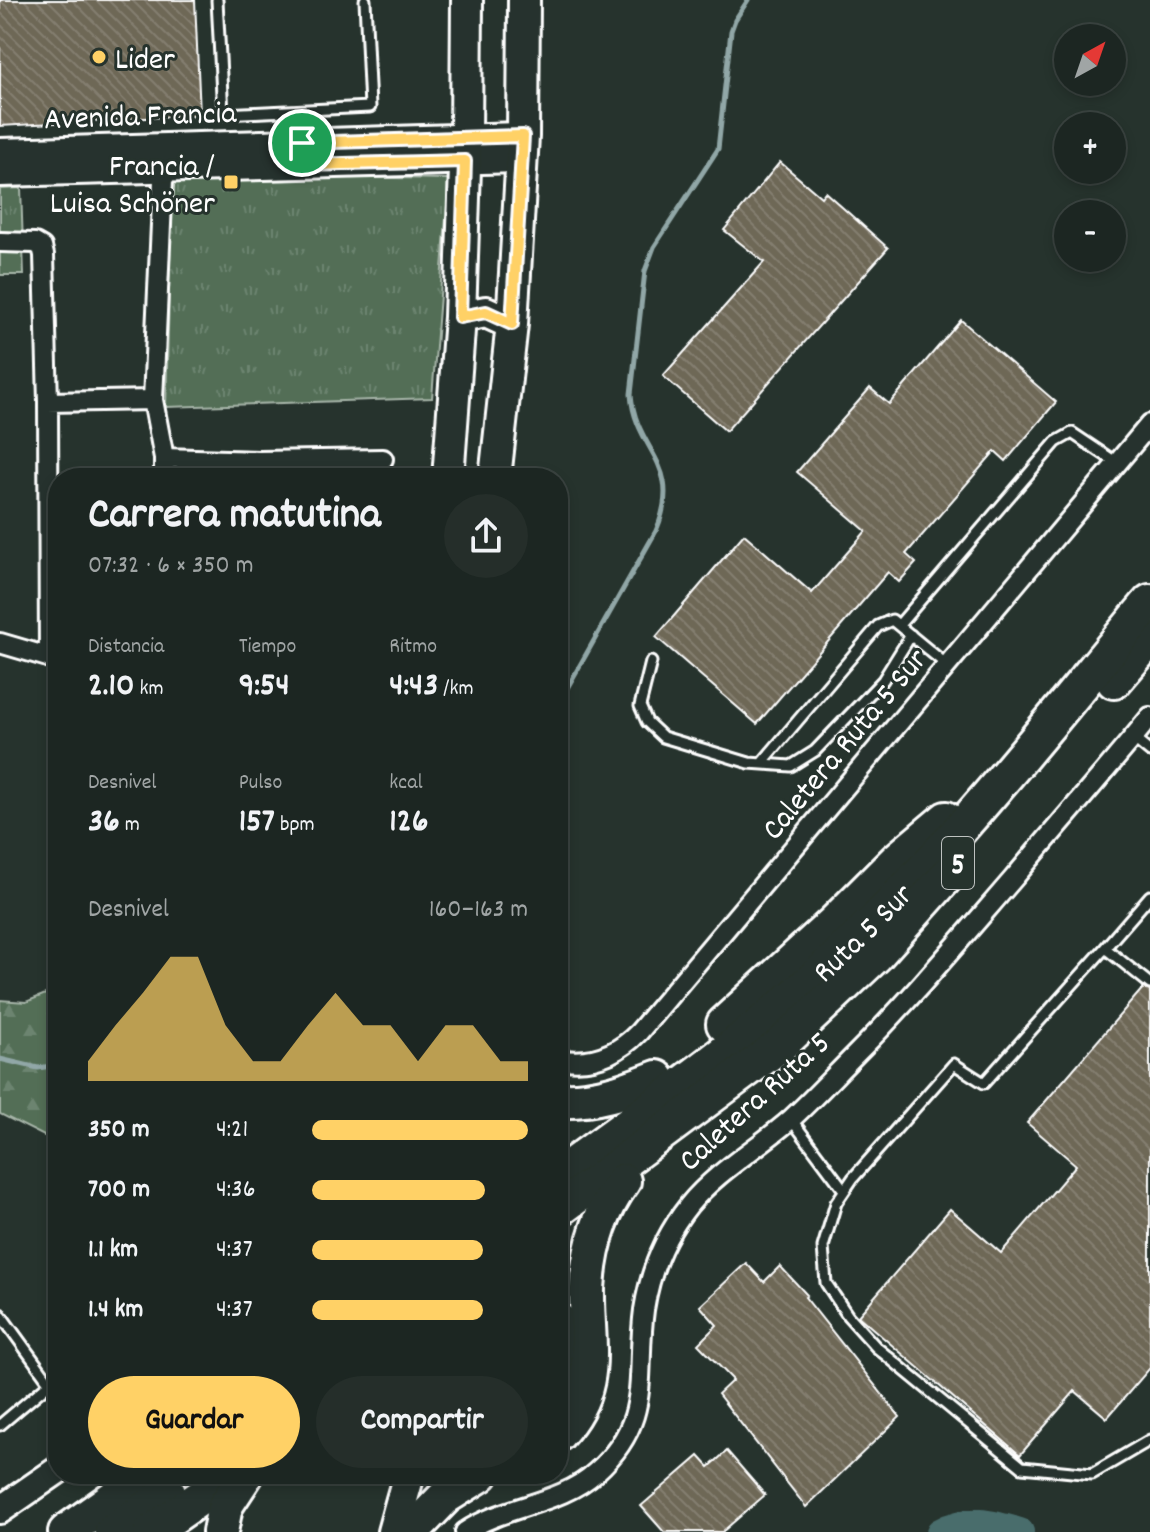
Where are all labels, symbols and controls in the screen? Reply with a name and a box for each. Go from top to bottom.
north arrow [1054,24,1126,96]
map controls [1054,24,1126,272]
place label: Lider [115,39,175,85]
marker: Lider [90,48,108,66]
street label: Avenida Francia [43,93,238,145]
pin [268,109,336,177]
button: + [1054,112,1126,184]
icon: arrive [280,121,324,165]
place label: Francia / Luisa Schöner [50,146,215,229]
marker: Francia / Luisa Schöner [222,173,240,191]
button: − [1054,200,1126,272]
text: Carrera matutina [88,486,381,549]
button: share [444,494,528,578]
text: 07:32 · 6 × 350 m [88,548,254,585]
text: Distancia [88,632,164,663]
text: Tiempo [239,632,296,663]
text: Ritmo [389,632,437,663]
street label: Caletera Ruta 5 Sur [753,640,941,852]
text: 2.10 [88,663,134,712]
text: 9:54 [239,663,290,712]
text: 4:43 [389,663,438,712]
text: km [134,674,164,705]
text: /km [438,674,474,705]
text: Desnivel [88,768,157,799]
text: Pulso [239,768,282,799]
text: kcal [389,768,423,799]
text: 36 [88,799,120,848]
text: 157 [239,799,275,848]
text: 126 [389,799,428,848]
text: m [120,810,140,841]
text: bpm [275,810,315,841]
road number: 5 [942,837,974,889]
street label: Ruta 5 Sur [804,875,926,996]
text: Desnivel [88,892,169,929]
text: 160–163 m [429,892,528,929]
street label: Caletera Ruta 5 [670,1023,843,1185]
text: 350 m [88,1112,150,1149]
text: 4:21 [216,1112,248,1149]
text: 700 m [88,1172,150,1209]
text: 4:36 [216,1172,255,1209]
text: 1.1 km [88,1232,138,1269]
text: 4:37 [216,1232,253,1269]
text: 1.4 km [88,1292,143,1329]
text: 4:37 [216,1292,253,1329]
button: Guardar [88,1376,300,1468]
button: Compartir [316,1376,528,1468]

